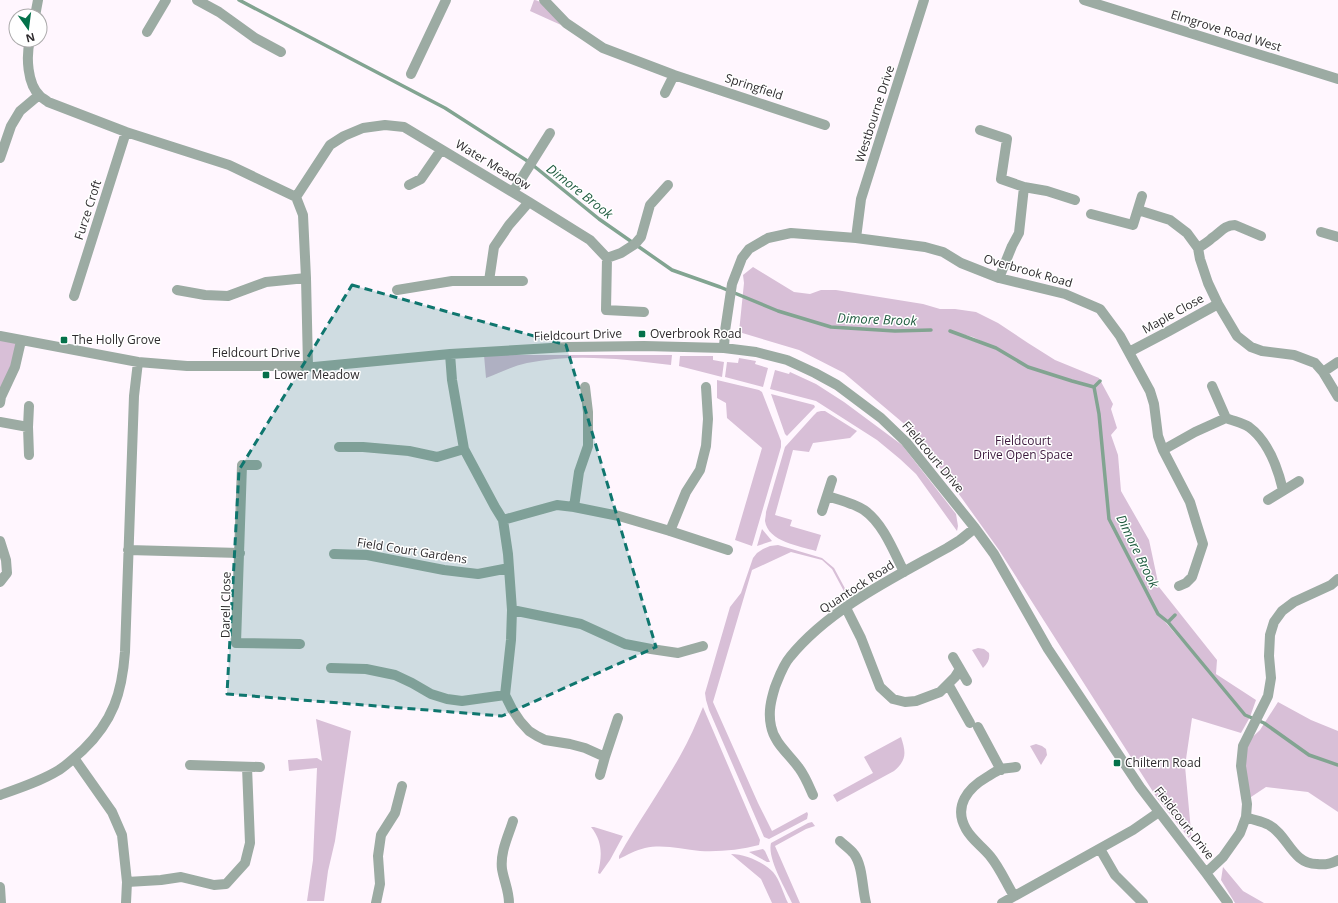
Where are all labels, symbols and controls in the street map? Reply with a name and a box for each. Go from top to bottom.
street label: Elmgrove Road West [1169,6,1284,55]
north arrow [8,8,48,48]
text: N [24,30,37,47]
street label: Westbourne Drive [851,63,898,165]
street label: Springfield [723,69,785,104]
street label: Water Meadow [453,135,535,194]
water label: Dimore Brook [543,159,617,223]
street label: Furze Croft [70,178,105,242]
street label: Overbrook Road [982,250,1075,291]
street label: Maple Close [1139,290,1207,337]
water label: Dimore Brook [837,309,918,329]
street label: Fieldcourt Drive [534,324,623,345]
place label: Overbrook Road [650,325,742,342]
marker: Overbrook Road [637,329,647,339]
place label: The Holly Grove [72,331,161,348]
marker: The Holly Grove [59,335,69,345]
street label: Fieldcourt Drive [212,344,300,361]
place label: Lower Meadow [274,366,360,383]
marker: Lower Meadow [261,370,271,380]
street label: Fieldcourt Drive [898,417,968,496]
park label: Fieldcourt Drive Open Space [973,432,1073,463]
water label: Dimore Brook [1112,511,1164,591]
street label: Field Court Gardens [356,533,469,568]
street label: Quantock Road [816,556,897,617]
street label: Darell Close [216,571,235,638]
place label: Chiltern Road [1125,754,1201,771]
marker: Chiltern Road [1112,758,1122,768]
street label: Fieldcourt Drive [1151,783,1218,863]

